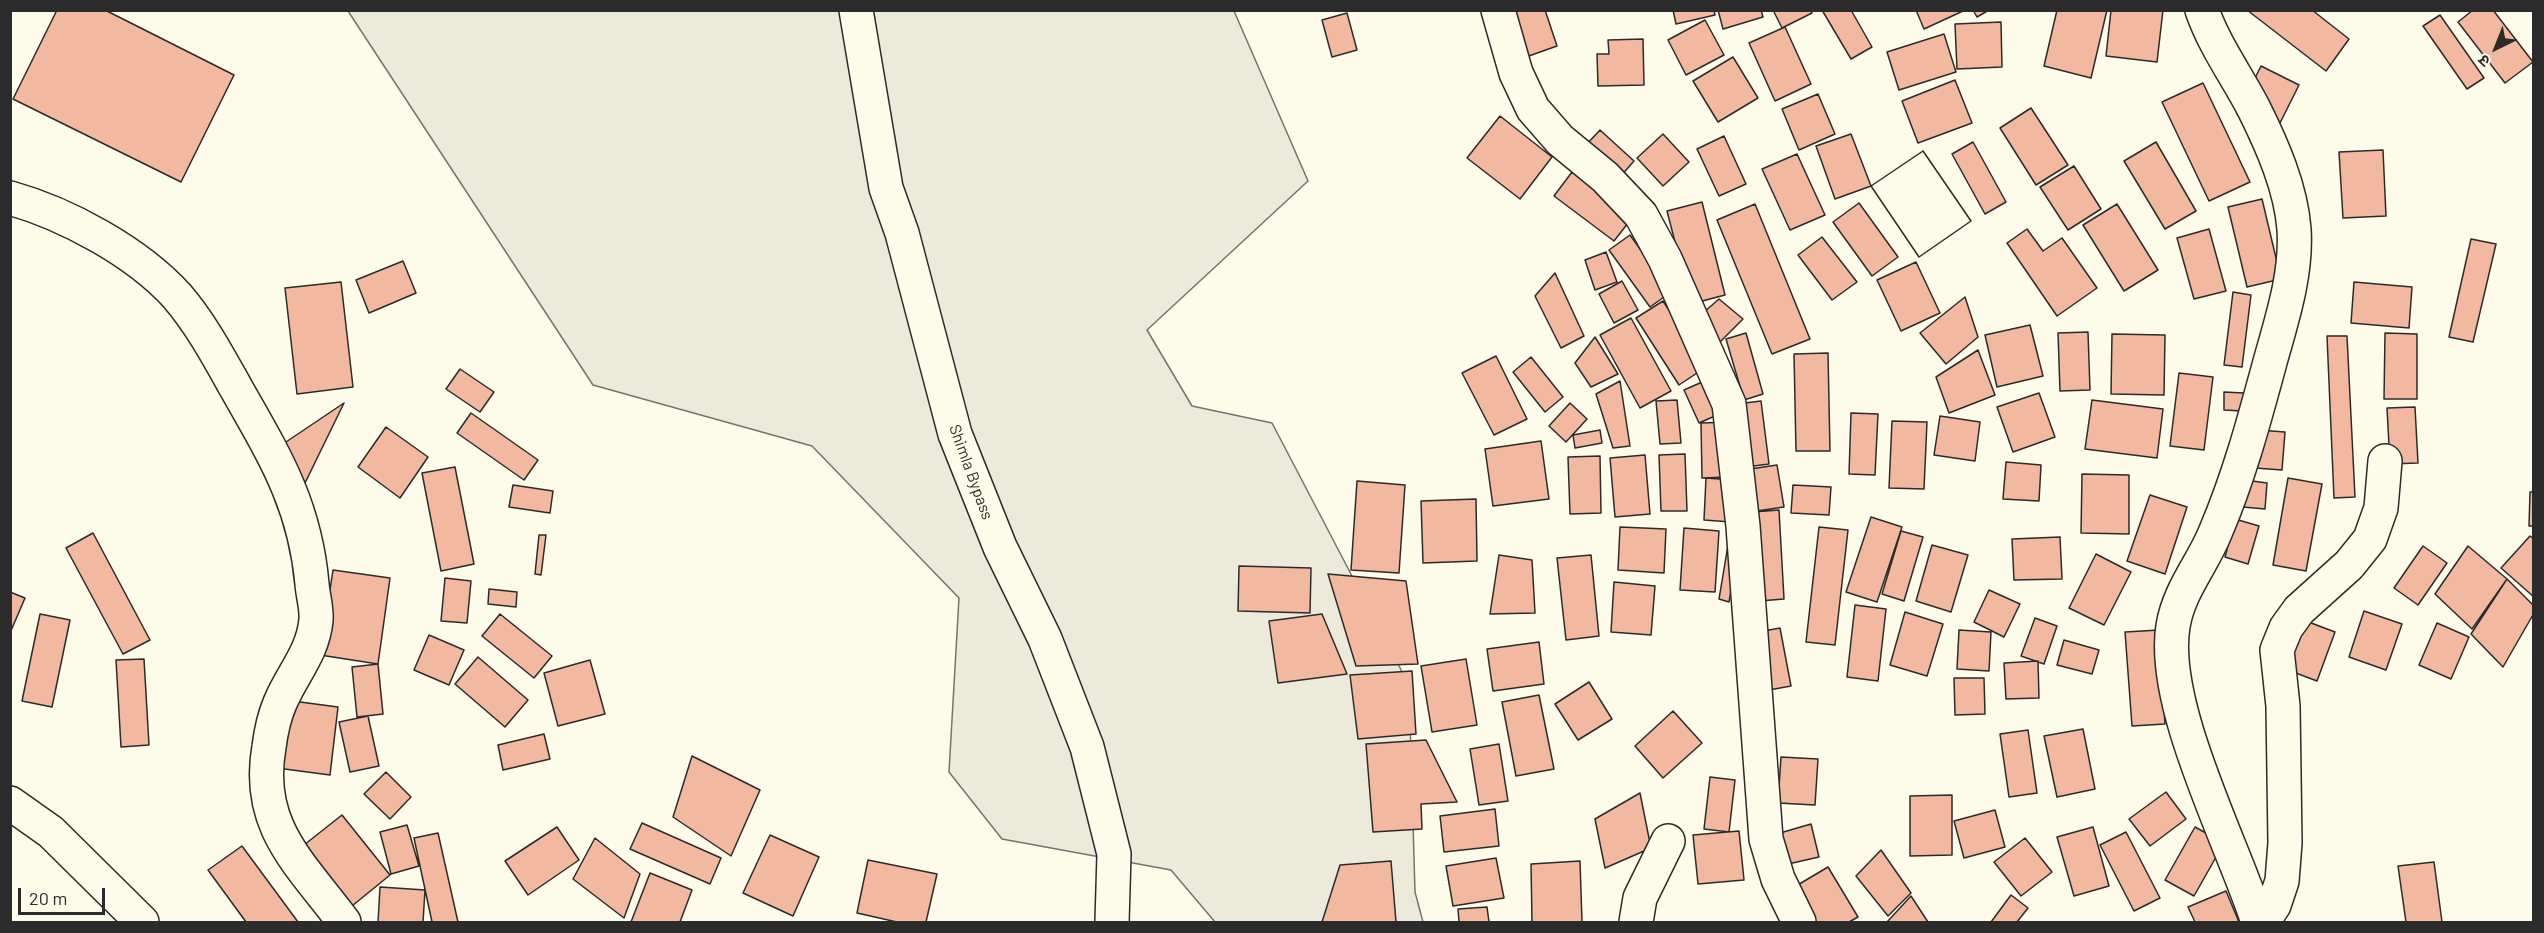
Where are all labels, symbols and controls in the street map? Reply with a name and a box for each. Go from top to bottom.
north arrow [2466,18,2526,78]
text: उ [2473,51,2493,72]
street label: Shimla Bypass [945,422,997,522]
scale bar [21,876,108,914]
text: 20 m [29,887,67,909]

